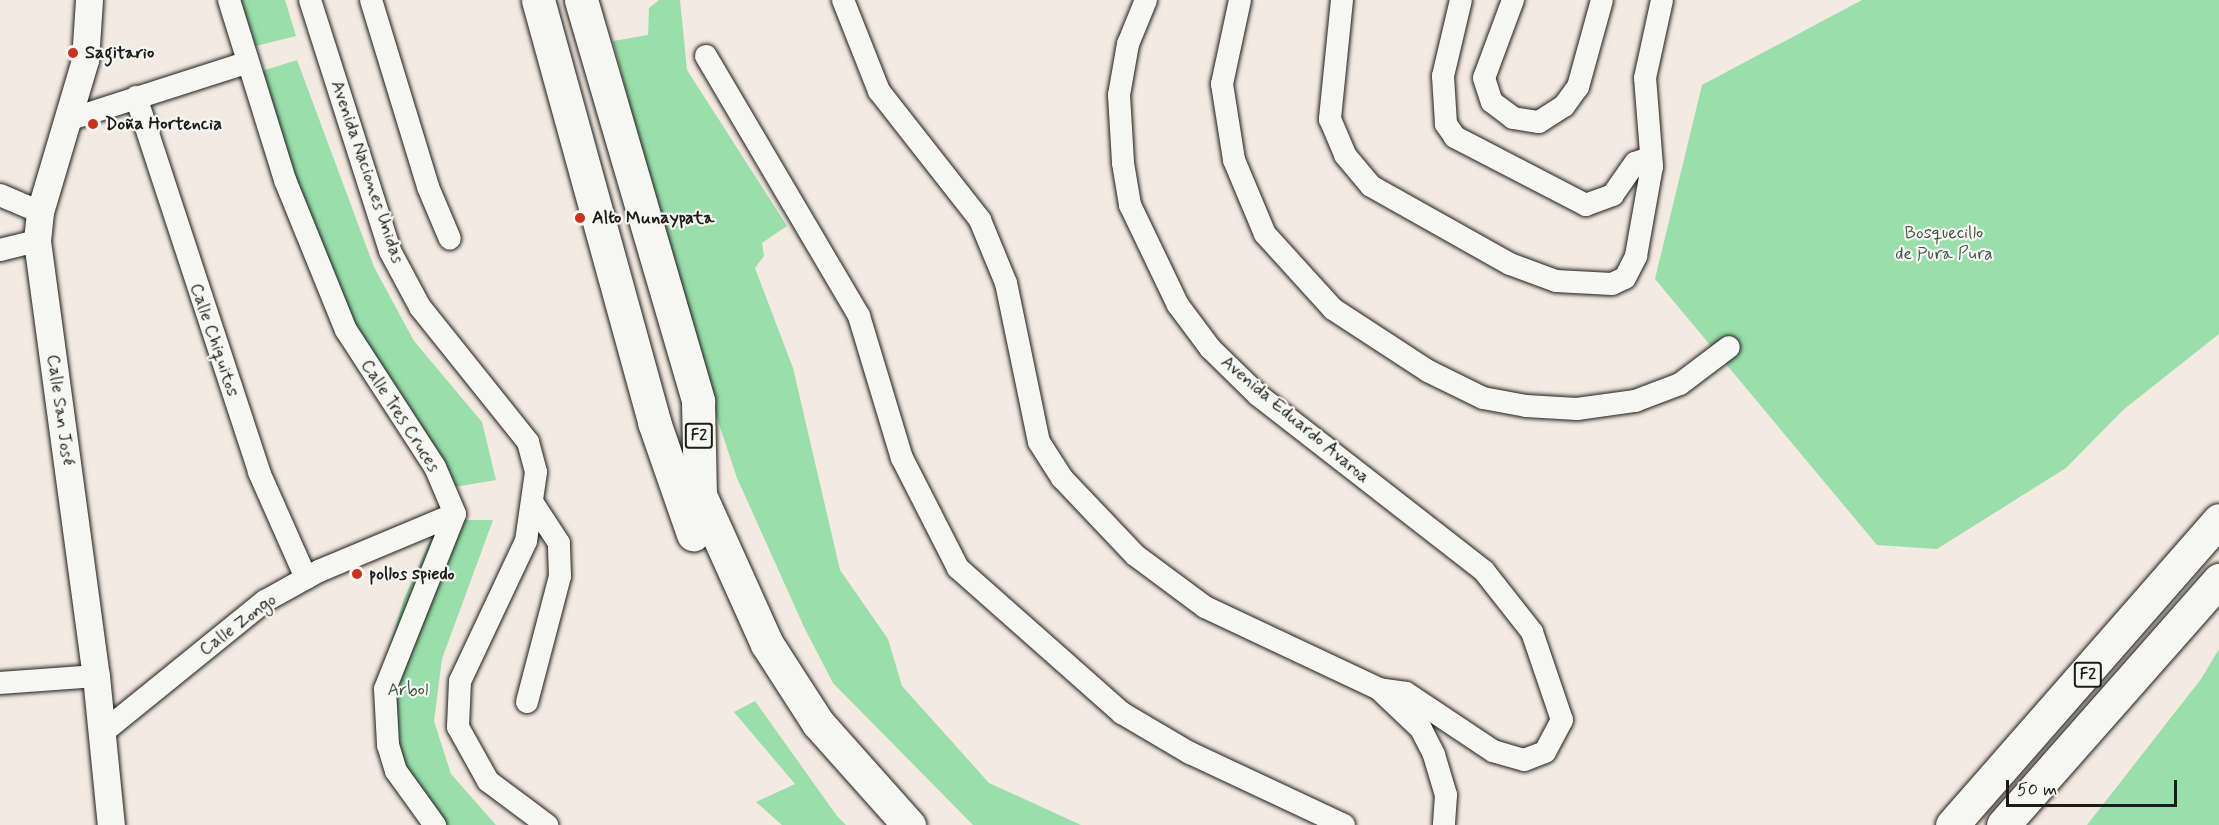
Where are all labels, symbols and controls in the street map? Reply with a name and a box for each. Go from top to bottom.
place label: Sagitario [85,42,154,64]
marker: Sagitario [66,46,80,60]
street label: Avenida Naciones Unidas [325,77,409,267]
place label: Doña Hortencia [105,113,224,135]
marker: Doña Hortencia [86,117,100,131]
place label: Alto Munaypata [592,207,709,229]
marker: Alto Munaypata [573,211,587,225]
park label: Bosquecillo de Pura Pura [1895,223,1993,266]
street label: Calle Chiquitos [185,281,243,399]
street label: Calle San José [42,353,78,467]
street label: Avenida Eduardo Avaroa [1218,353,1372,487]
street label: Calle Tres Cruces [355,356,445,476]
road number: F2 [684,423,714,449]
place label: pollos spiedo [369,563,456,585]
marker: pollos spiedo [350,567,364,581]
street label: Calle Zongo [195,589,281,661]
road number: F2 [2073,662,2103,688]
park label: Arbol [388,679,428,701]
scale bar [2009,768,2180,806]
text: 50 m [2017,778,2057,802]

